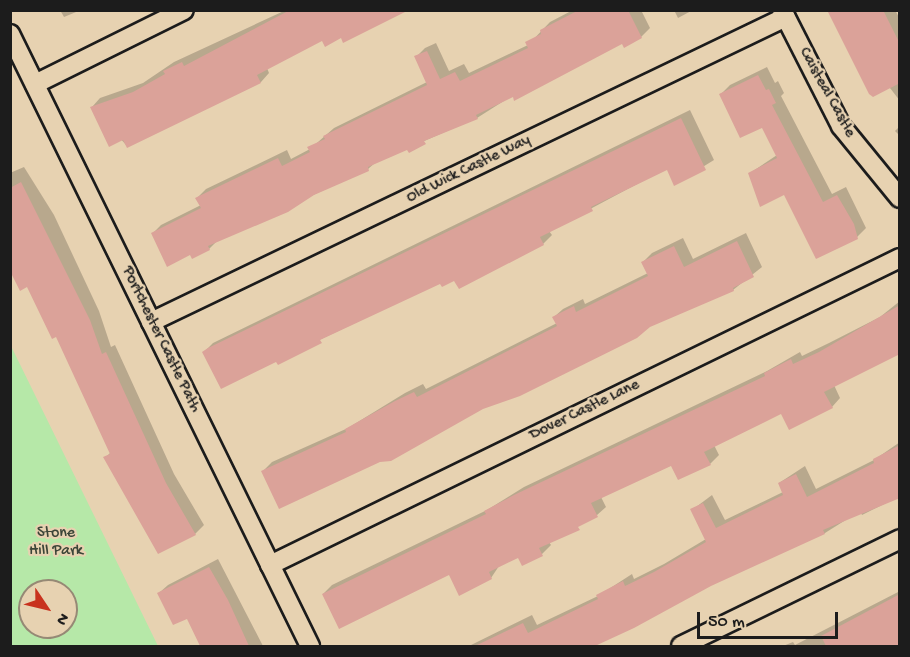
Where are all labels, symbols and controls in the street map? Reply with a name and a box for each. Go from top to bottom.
street label: Caisteal Castle [793,45,859,141]
street label: Old Wick Castle Way [404,132,534,208]
street label: Portchester Castle Path [116,264,204,416]
street label: Dover Castle Lane [527,376,643,446]
park label: Stone Hill Park [29,524,83,562]
north arrow [18,579,78,639]
scale bar [700,600,841,638]
text: N [51,609,72,628]
text: 50 m [708,612,745,633]

